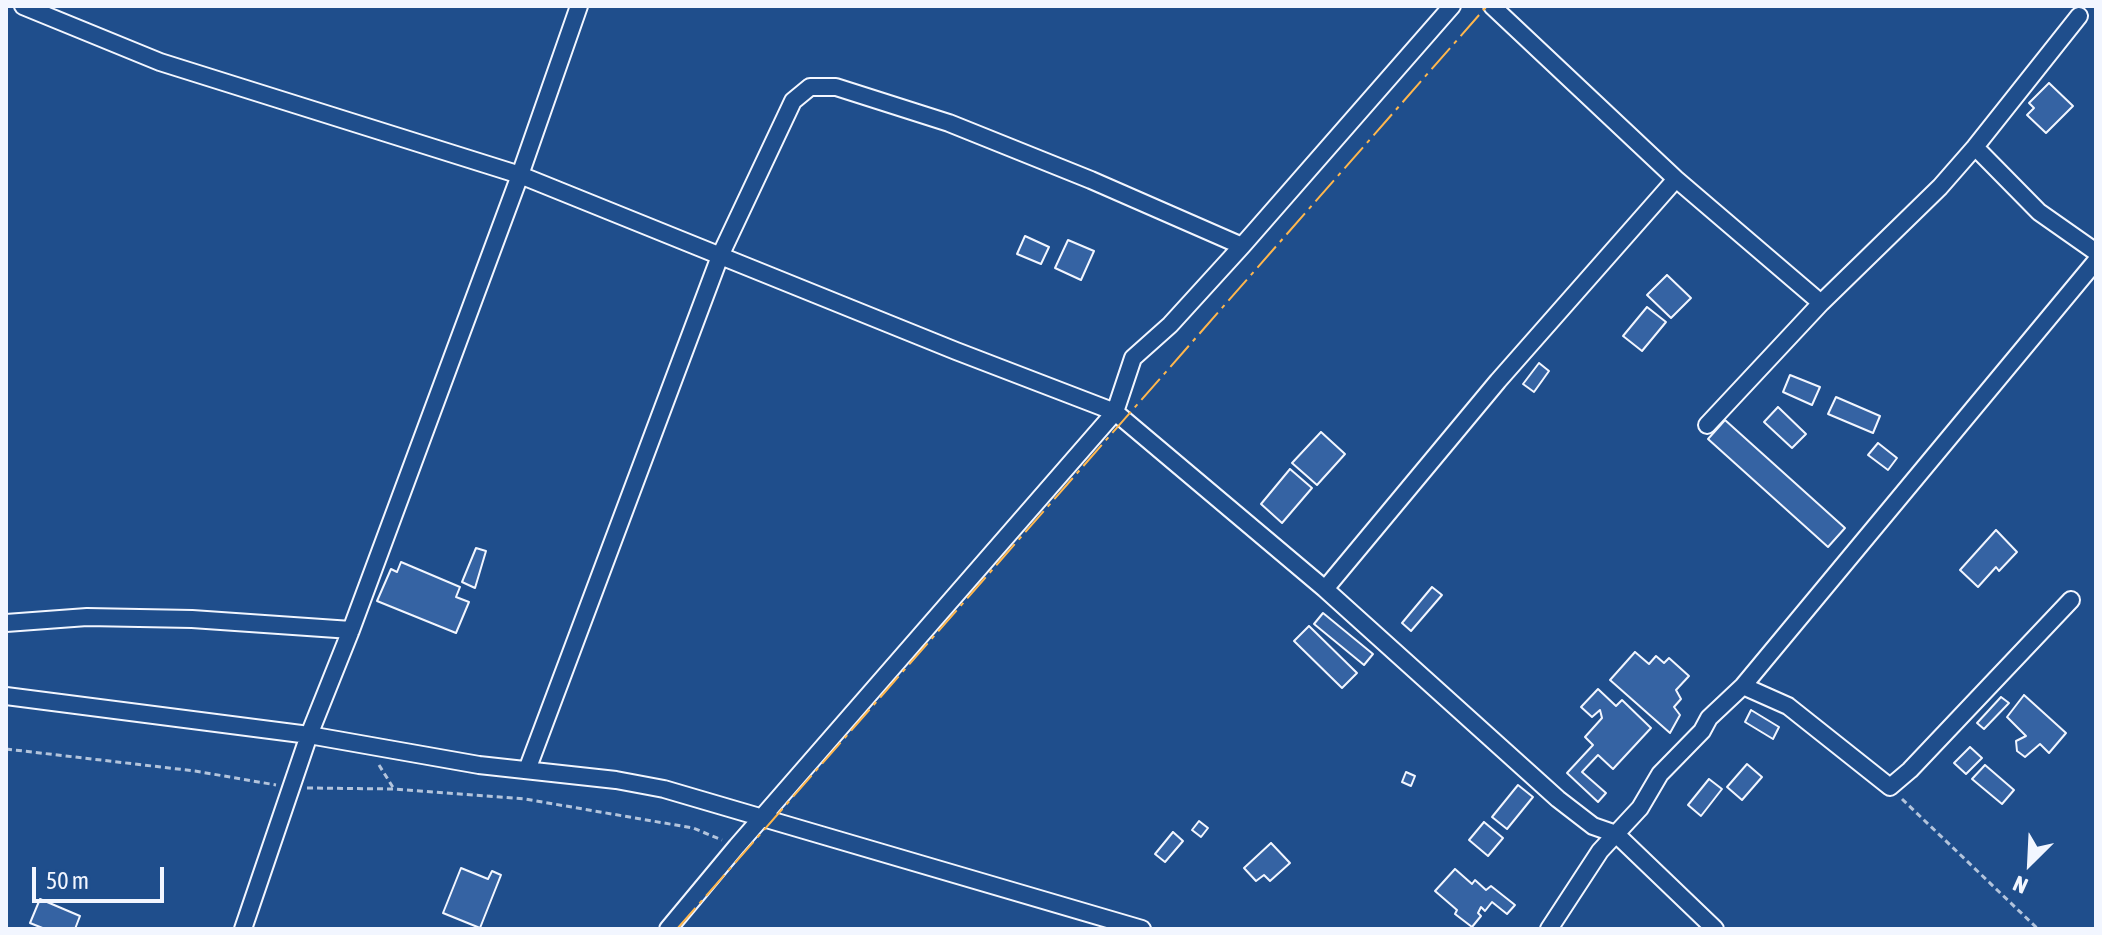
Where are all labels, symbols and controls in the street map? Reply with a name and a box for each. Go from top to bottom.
north arrow [1990,823,2070,903]
scale bar [36,851,168,901]
text: 50 m [46,867,89,894]
text: N [2009,870,2031,899]

